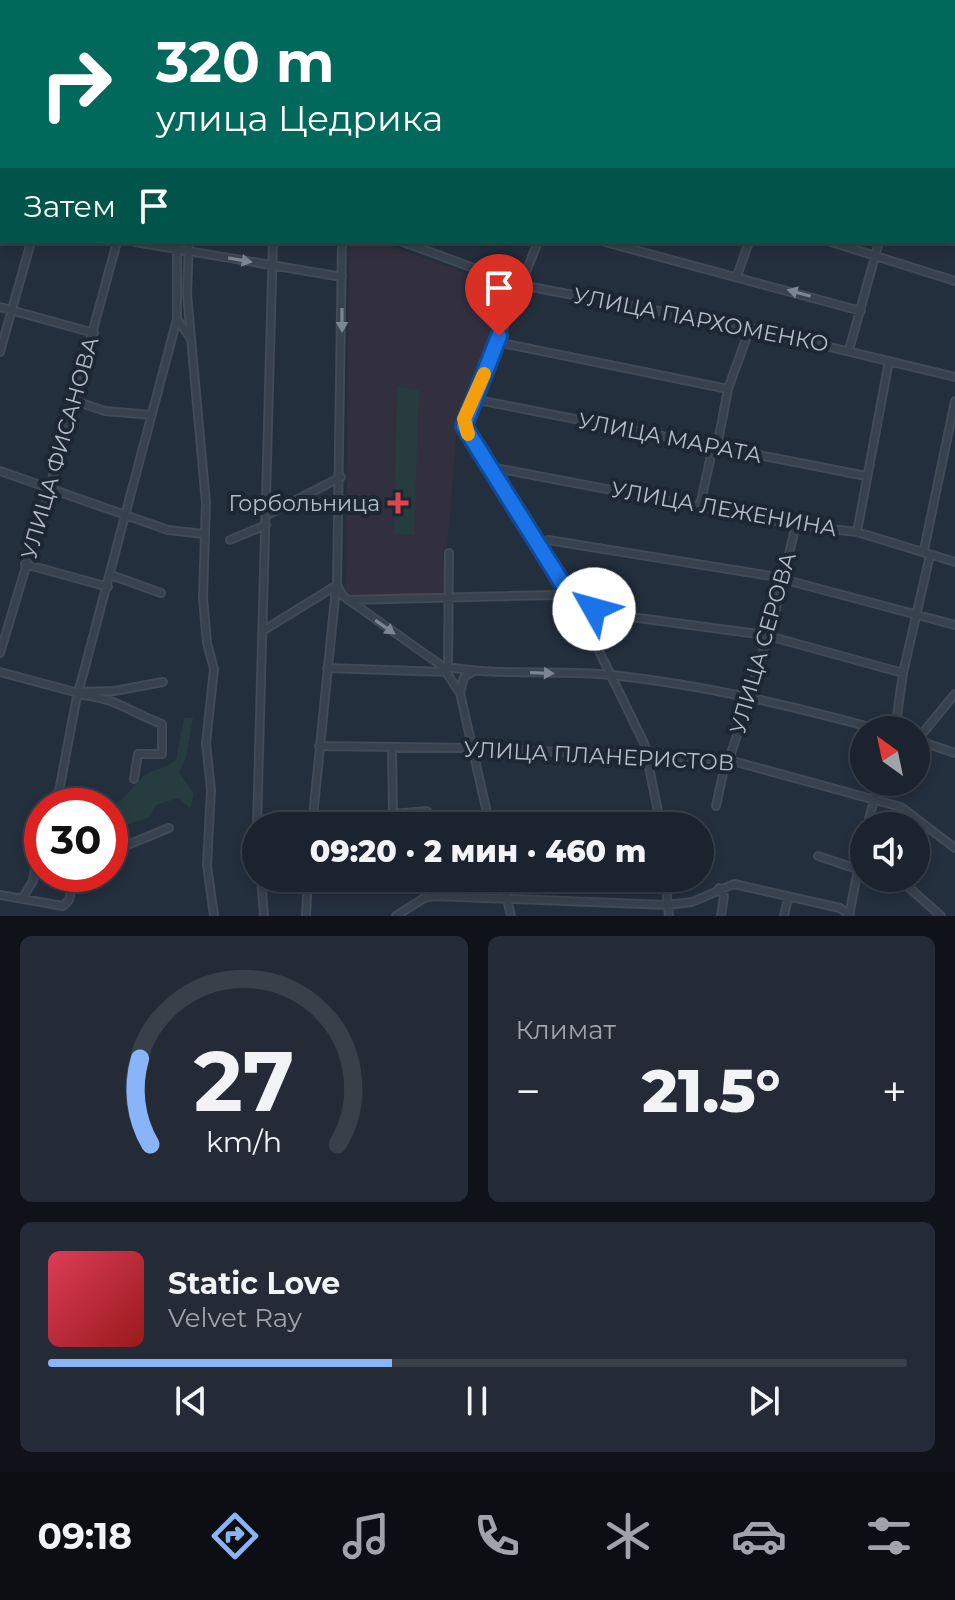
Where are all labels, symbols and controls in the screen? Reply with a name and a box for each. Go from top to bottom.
text: 320 m [156,28,335,96]
icon: right [24,32,128,136]
text: улица Цедрика [156,96,443,140]
icon: arrive [132,184,176,228]
text: Затем [24,188,116,225]
one-way arrow [228,254,253,266]
pin [465,254,533,336]
icon: arrive [477,266,521,310]
street label: УЛИЦА ПАРХОМЕНКО [571,282,831,358]
one-way arrow [787,286,811,299]
one-way arrow [336,308,348,333]
street label: УЛИЦА ФИСАНОВА [15,333,105,562]
street label: УЛИЦА МАРАТА [576,407,765,469]
street label: УЛИЦА ЛЕЖЕНИНА [609,476,840,542]
place label: Горбольница [228,490,380,517]
marker: Горбольница [387,492,409,514]
street label: УЛИЦА СЕРОВА [724,549,802,737]
position arrow [552,567,636,651]
one-way arrow [374,619,395,634]
one-way arrow [530,667,555,679]
north arrow [850,716,930,796]
map controls [850,716,930,892]
street label: УЛИЦА ПЛАНЕРИСТОВ [463,735,735,777]
speed limit sign: 30 [24,788,128,892]
button: sound [850,812,930,892]
text: 09:20 · 2 мин · 460 m [310,833,646,870]
text: Климат [516,1014,616,1046]
text: 27 [193,1030,294,1132]
text: 21.5° [642,1054,780,1127]
text: − [516,1064,541,1118]
text: + [882,1064,907,1118]
text: km/h [206,1124,282,1159]
text: Static Love [168,1265,340,1302]
text: Velvet Ray [168,1302,302,1334]
icon: previous [169,1379,213,1423]
icon: pause [455,1379,499,1423]
icon: next [742,1379,786,1423]
icon: directions [207,1508,263,1564]
icon: music [338,1508,394,1564]
icon: phone [469,1508,525,1564]
icon: climate [600,1508,656,1564]
icon: car [731,1508,787,1564]
icon: filters [861,1508,917,1564]
text: 09:18 [37,1514,132,1558]

